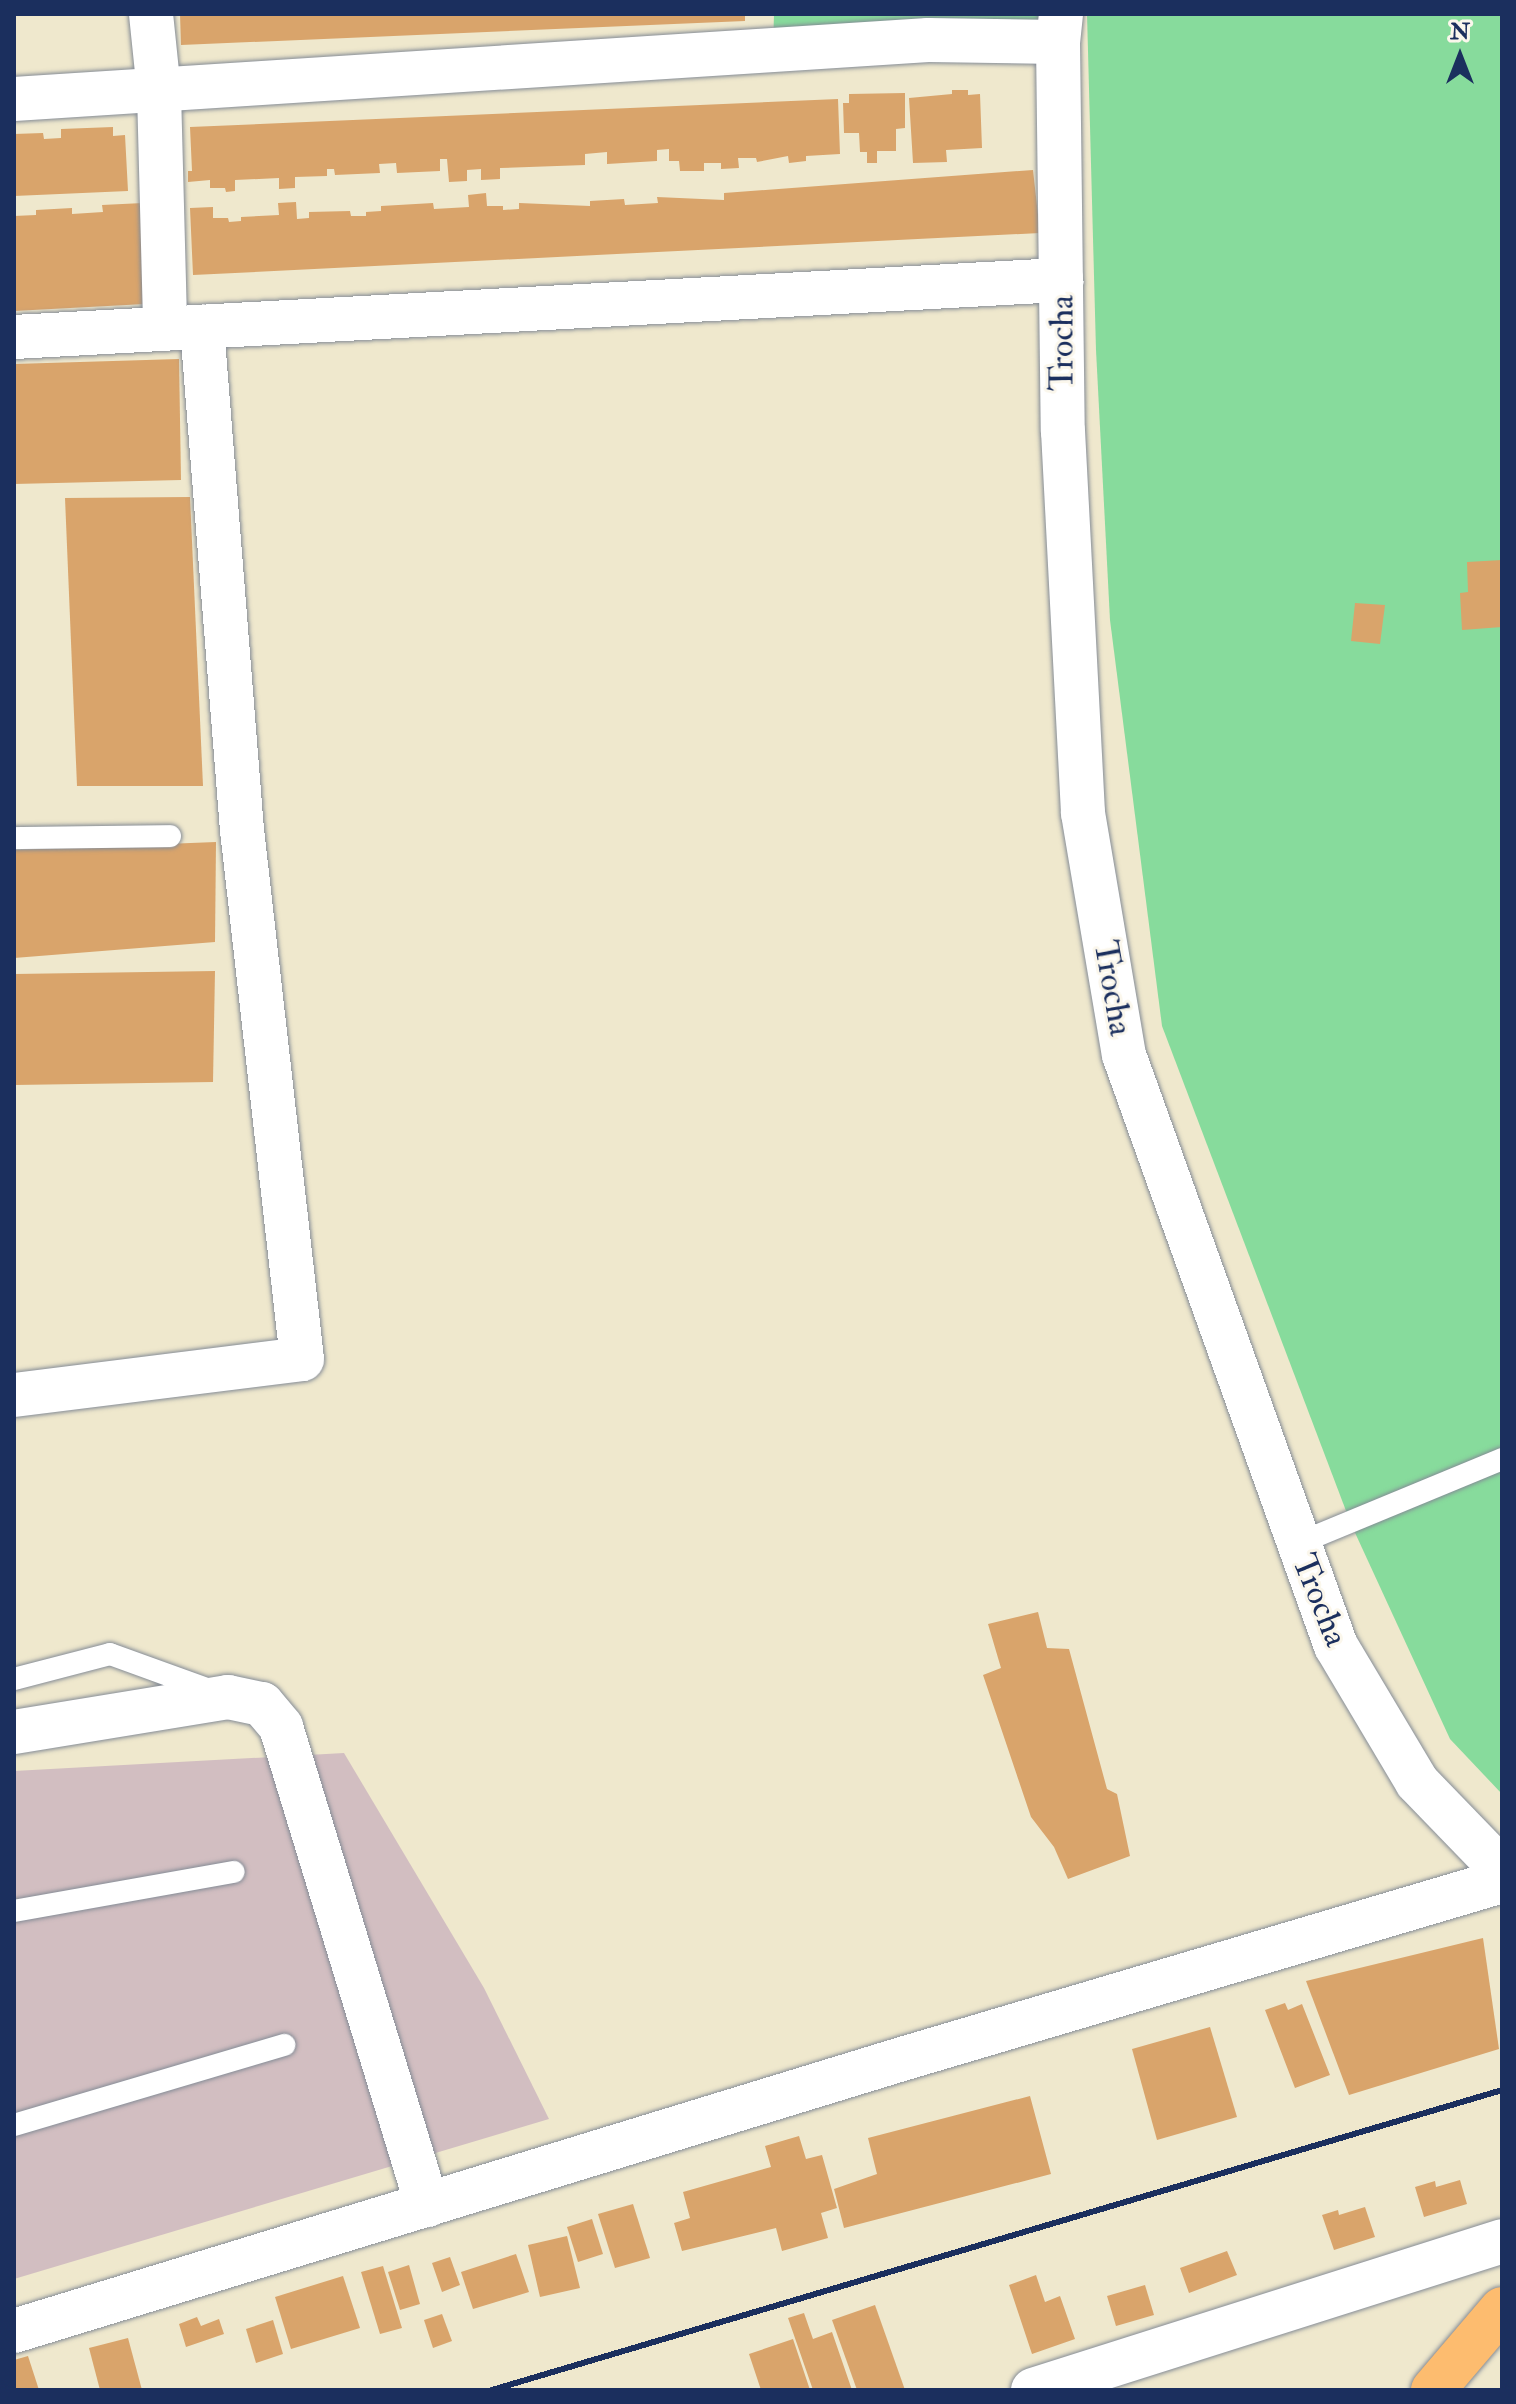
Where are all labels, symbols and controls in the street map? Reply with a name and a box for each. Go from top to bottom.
north arrow [1420,16,1500,96]
text: N [1450,18,1470,46]
street label: Trocha [1042,295,1082,391]
street label: Trocha [1085,937,1141,1039]
street label: Trocha [1283,1548,1357,1652]

